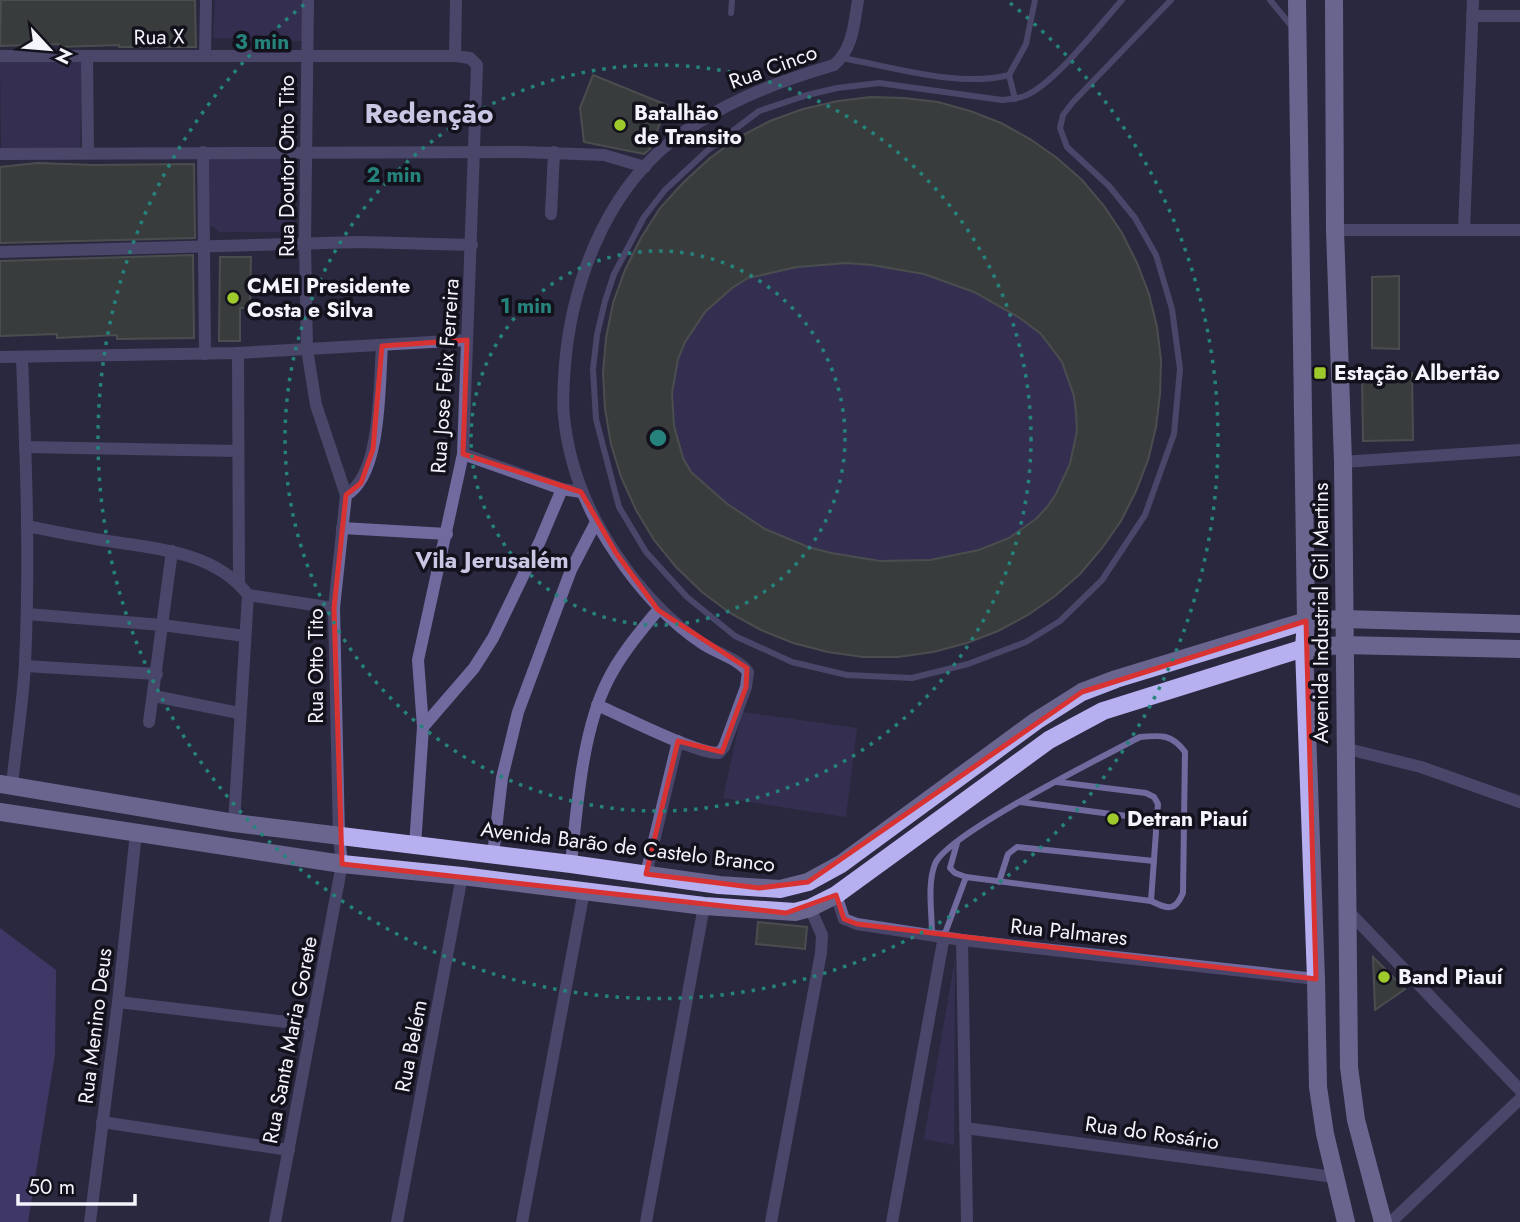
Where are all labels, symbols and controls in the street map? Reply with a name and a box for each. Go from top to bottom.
north arrow [14,14,84,84]
street label: Rua X [133,22,185,52]
text: 3 min [235,27,289,57]
street label: Rua Cinco [725,37,821,97]
text: N [48,44,79,69]
street label: Rua Doutor Otto Tito [272,75,302,257]
district label: Redenção [364,93,494,134]
place label: Batalhão de Transito [634,98,742,152]
marker: Batalhão de Transito [612,117,628,133]
text: 2 min [366,160,422,190]
place label: CMEI Presidente Costa e Silva [247,271,410,325]
street label: Rua Jose Felix Ferreira [423,277,467,475]
marker: CMEI Presidente Costa e Silva [225,290,241,306]
text: 1 min [500,291,552,321]
place label: Estação Albertão [1334,358,1500,388]
marker: Estação Albertão [1312,365,1328,381]
centre of rings [646,426,670,450]
street label: Avenida Industrial Gil Martins [1306,482,1336,744]
district label: Vila Jerusalém [414,543,569,577]
street label: Rua Otto Tito [301,608,331,724]
place label: Detran Piauí [1127,804,1249,834]
marker: Detran Piauí [1105,811,1121,827]
street label: Avenida Barão de Castelo Branco [479,814,777,880]
street label: Rua Palmares [1009,911,1129,953]
street label: Rua Santa Maria Gorete [255,934,325,1146]
street label: Rua Menino Deus [71,946,119,1106]
place label: Band Piauí [1398,962,1504,992]
marker: Band Piauí [1376,969,1392,985]
street label: Rua Belém [387,997,435,1095]
street label: Rua do Rosário [1083,1109,1221,1157]
scale bar [18,1162,135,1206]
text: 50 m [28,1172,75,1202]

